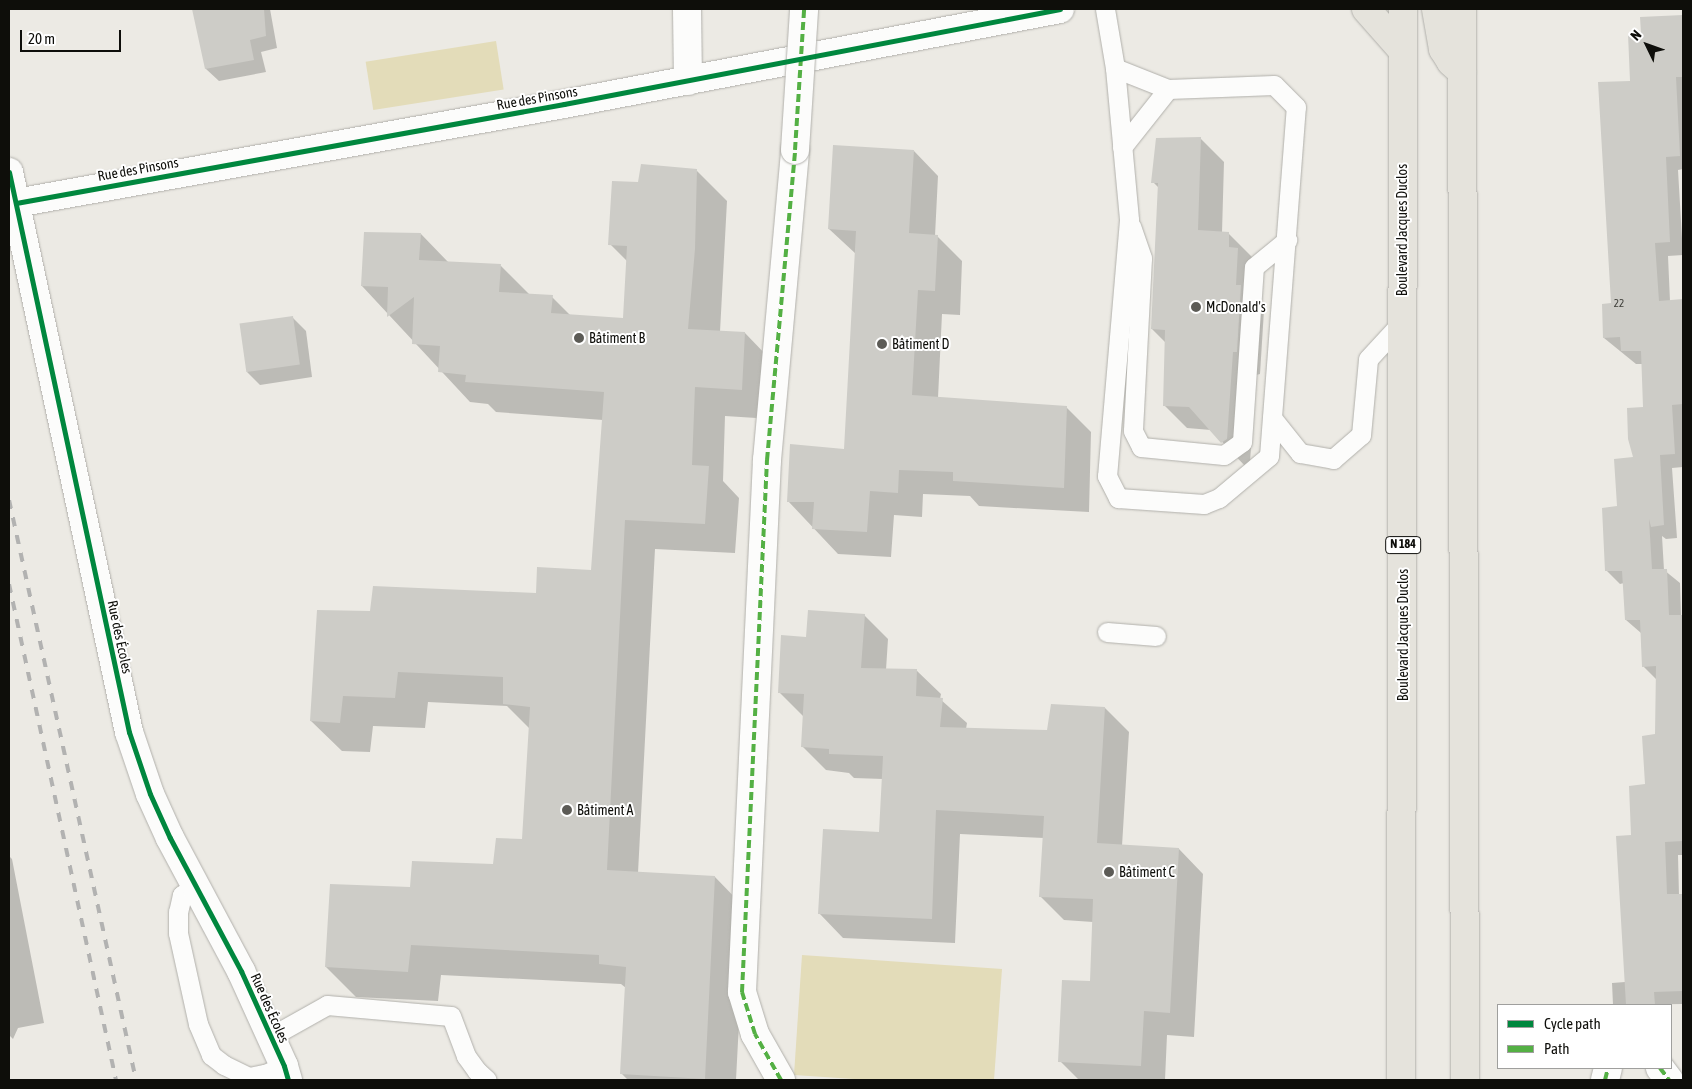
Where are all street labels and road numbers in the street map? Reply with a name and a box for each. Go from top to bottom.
street label: Rue des Pinsons [495,83,579,113]
street label: Rue des Pinsons [96,154,180,184]
street label: Boulevard Jacques Duclos [1394,164,1410,296]
road number: N 184 [1384,536,1422,554]
street label: Boulevard Jacques Duclos [1395,569,1411,701]
street label: Rue des Écoles [104,599,136,675]
street label: Rue des Écoles [247,971,293,1045]

